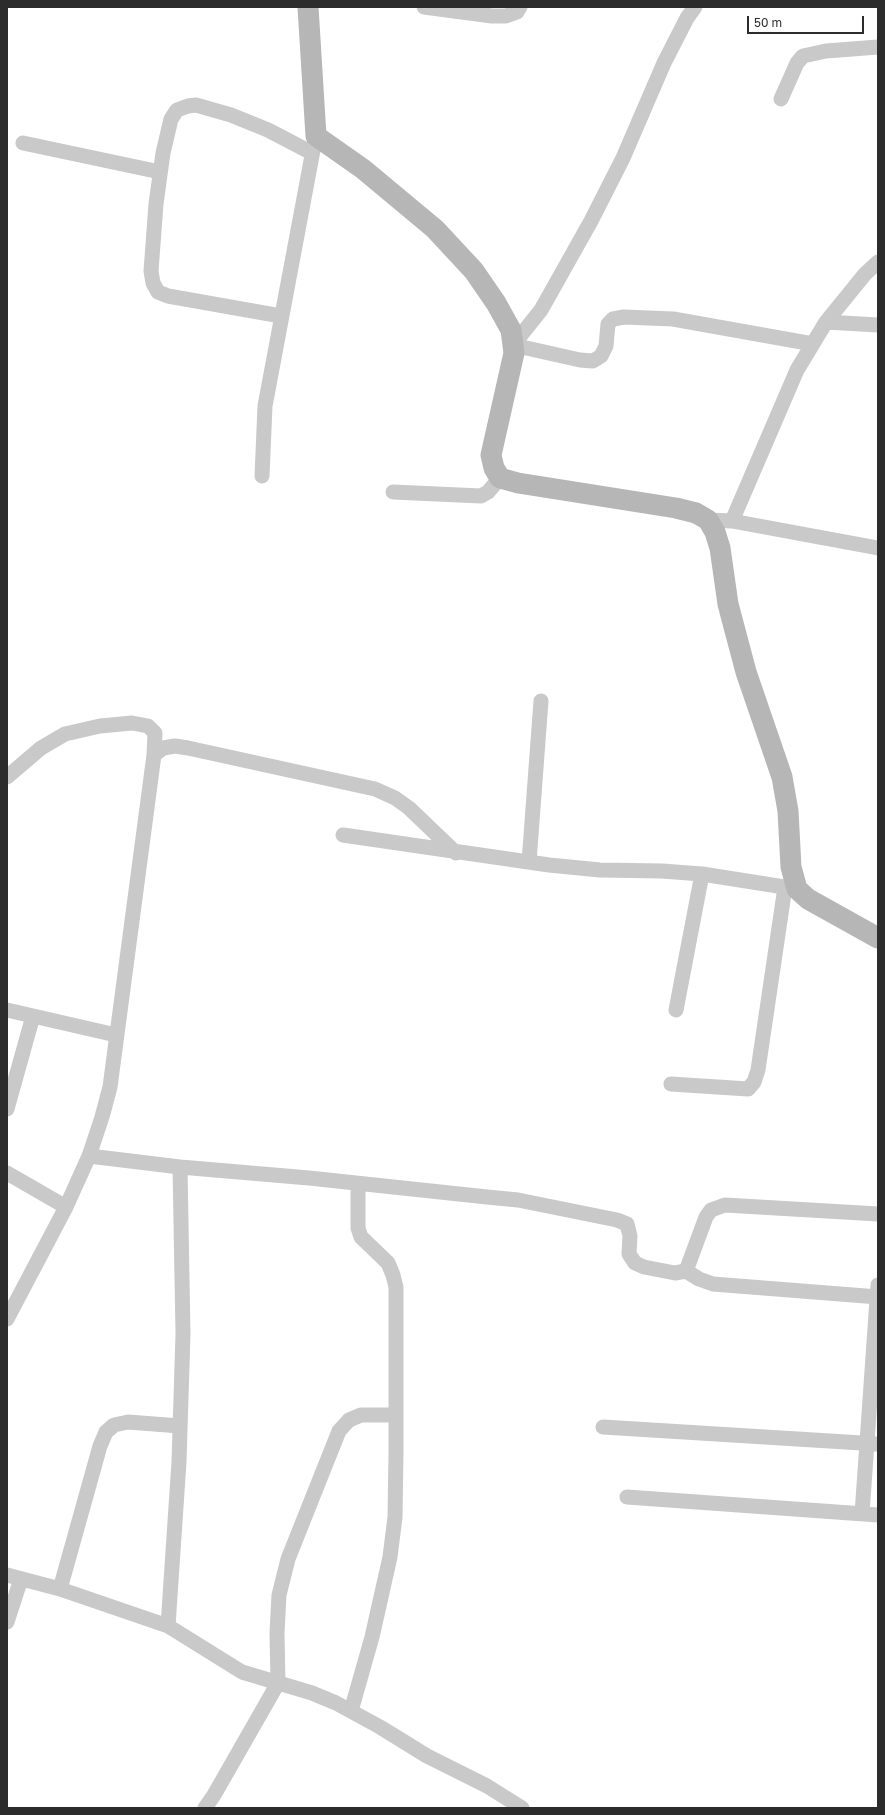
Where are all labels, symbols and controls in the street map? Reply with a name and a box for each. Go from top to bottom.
scale bar [749,8,866,34]
text: 50 m [754,15,782,30]

